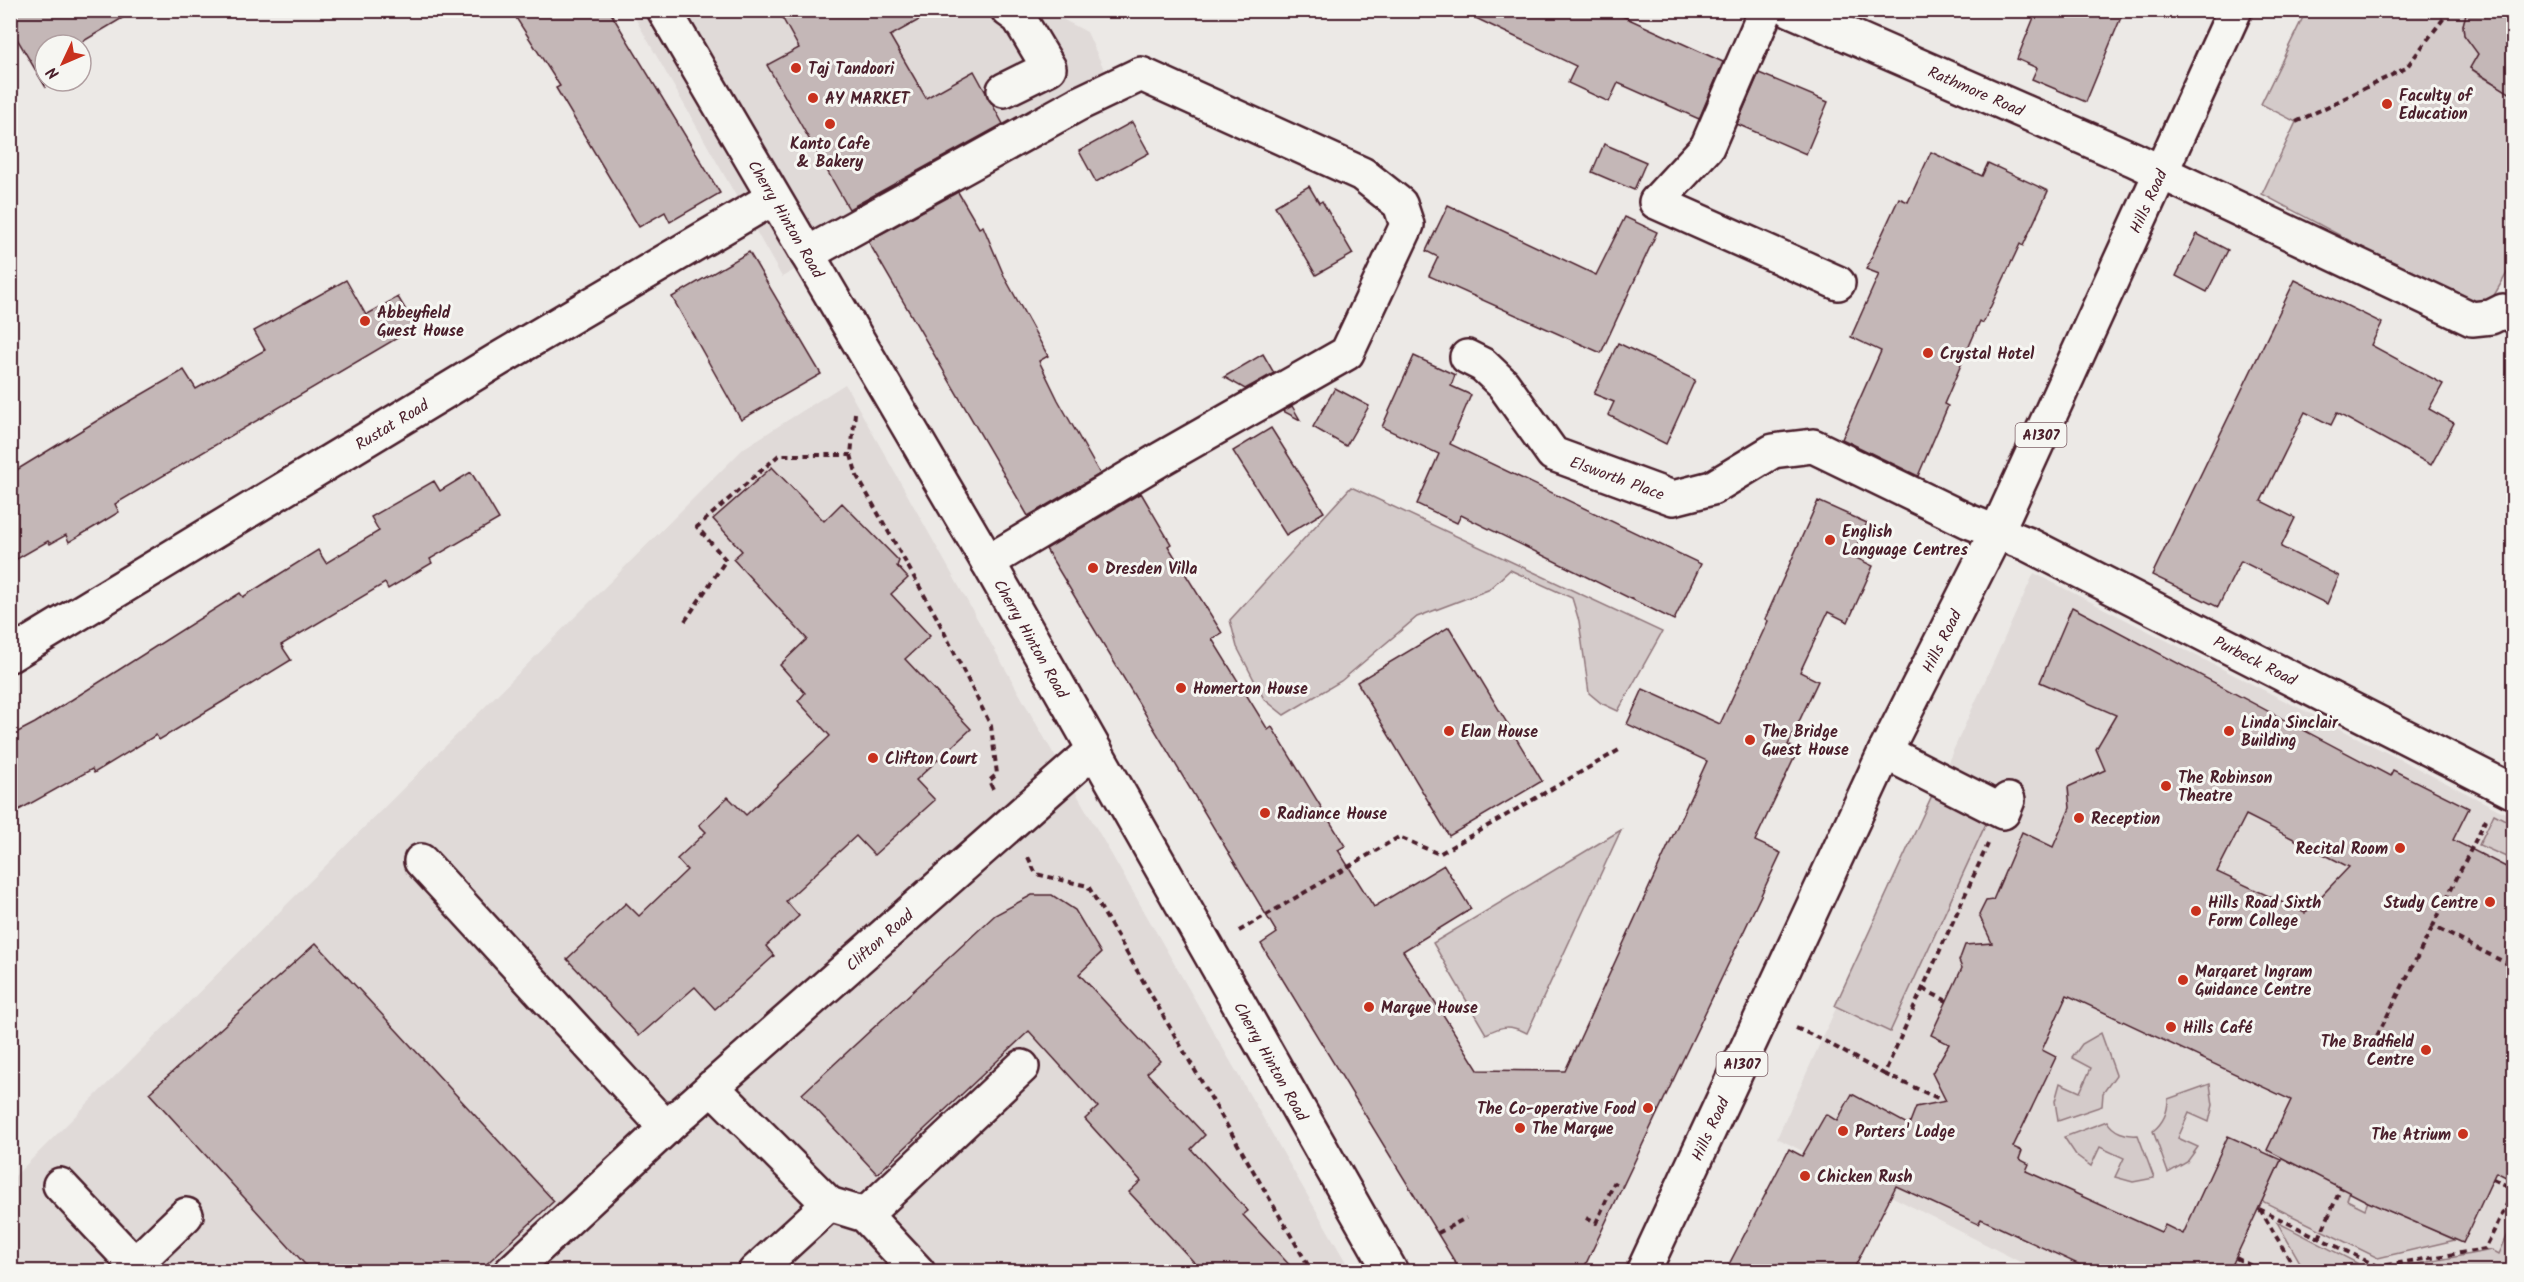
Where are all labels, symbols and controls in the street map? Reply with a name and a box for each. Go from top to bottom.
north arrow [33,33,93,93]
place label: Taj Tandoori [808,57,895,82]
text: N [41,60,66,85]
street label: Rathmore Road [1924,60,2029,124]
marker: Taj Tandoori [789,61,803,75]
place label: Faculty of Education [2399,84,2474,127]
place label: AY MARKET [825,87,910,112]
marker: AY MARKET [806,91,820,105]
marker: Faculty of Education [2380,97,2394,111]
marker: Kanto Cafe & Bakery [823,117,837,131]
place label: Kanto Cafe & Bakery [790,132,870,175]
street label: Cherry Hinton Road [741,156,830,284]
street label: Hills Road [2124,165,2175,238]
place label: Abbeyfield Guest House [377,301,464,344]
marker: Abbeyfield Guest House [358,314,372,328]
place label: Crystal Hotel [1940,342,2035,367]
marker: Crystal Hotel [1921,346,1935,360]
street label: Rustat Road [351,393,435,457]
road number: A1307 [2016,423,2066,447]
street label: Elsworth Place [1566,450,1668,508]
place label: English Language Centres [1842,520,1968,563]
marker: English Language Centres [1823,533,1837,547]
place label: Dresden Villa [1105,557,1198,582]
marker: Dresden Villa [1086,561,1100,575]
street label: Cherry Hinton Road [986,575,1074,704]
street label: Hills Road [1916,605,1970,678]
street label: Purbeck Road [2209,630,2302,694]
place label: Homerton House [1193,677,1308,702]
marker: Homerton House [1174,681,1188,695]
place label: Linda Sinclair Building [2241,711,2339,754]
place label: Elan House [1461,720,1538,745]
place label: The Bridge Guest House [1762,720,1849,763]
marker: Elan House [1442,724,1456,738]
marker: Linda Sinclair Building [2222,724,2236,738]
marker: The Bridge Guest House [1743,733,1757,747]
place label: Clifton Court [885,747,979,772]
marker: Clifton Court [866,751,880,765]
place label: The Robinson Theatre [2178,766,2272,809]
marker: The Robinson Theatre [2159,779,2173,793]
place label: Radiance House [1277,802,1387,827]
marker: Radiance House [1258,806,1272,820]
place label: Reception [2091,807,2160,832]
marker: Reception [2072,811,2086,825]
place label: Recital Room [2295,837,2388,862]
marker: Recital Room [2393,841,2407,855]
place label: Hills Road Sixth Form College [2208,891,2321,934]
place label: Study Centre [2384,891,2478,916]
marker: Study Centre [2483,895,2497,909]
street label: Clifton Road [840,903,921,978]
marker: Hills Road Sixth Form College [2189,904,2203,918]
place label: Margaret Ingram Guidance Centre [2195,960,2312,1003]
marker: Margaret Ingram Guidance Centre [2176,973,2190,987]
place label: Marque House [1381,996,1478,1021]
street label: Cherry Hinton Road [1226,998,1314,1127]
marker: Marque House [1362,1000,1376,1014]
place label: Hills Café [2183,1016,2253,1041]
marker: Hills Café [2164,1020,2178,1034]
place label: The Bradfield Centre [2321,1030,2414,1073]
marker: The Bradfield Centre [2419,1043,2433,1057]
road number: A1307 [1716,1052,1768,1076]
street label: Hills Road [1685,1092,1737,1165]
place label: The Co-operative Food [1477,1097,1636,1122]
marker: The Co-operative Food [1641,1101,1655,1115]
place label: The Marque [1532,1117,1614,1142]
place label: Porters' Lodge [1855,1120,1955,1145]
marker: The Marque [1513,1121,1527,1135]
place label: The Atrium [2371,1123,2451,1148]
marker: Porters' Lodge [1836,1124,1850,1138]
marker: The Atrium [2456,1127,2470,1141]
place label: Chicken Rush [1817,1165,1912,1190]
marker: Chicken Rush [1798,1169,1812,1183]

